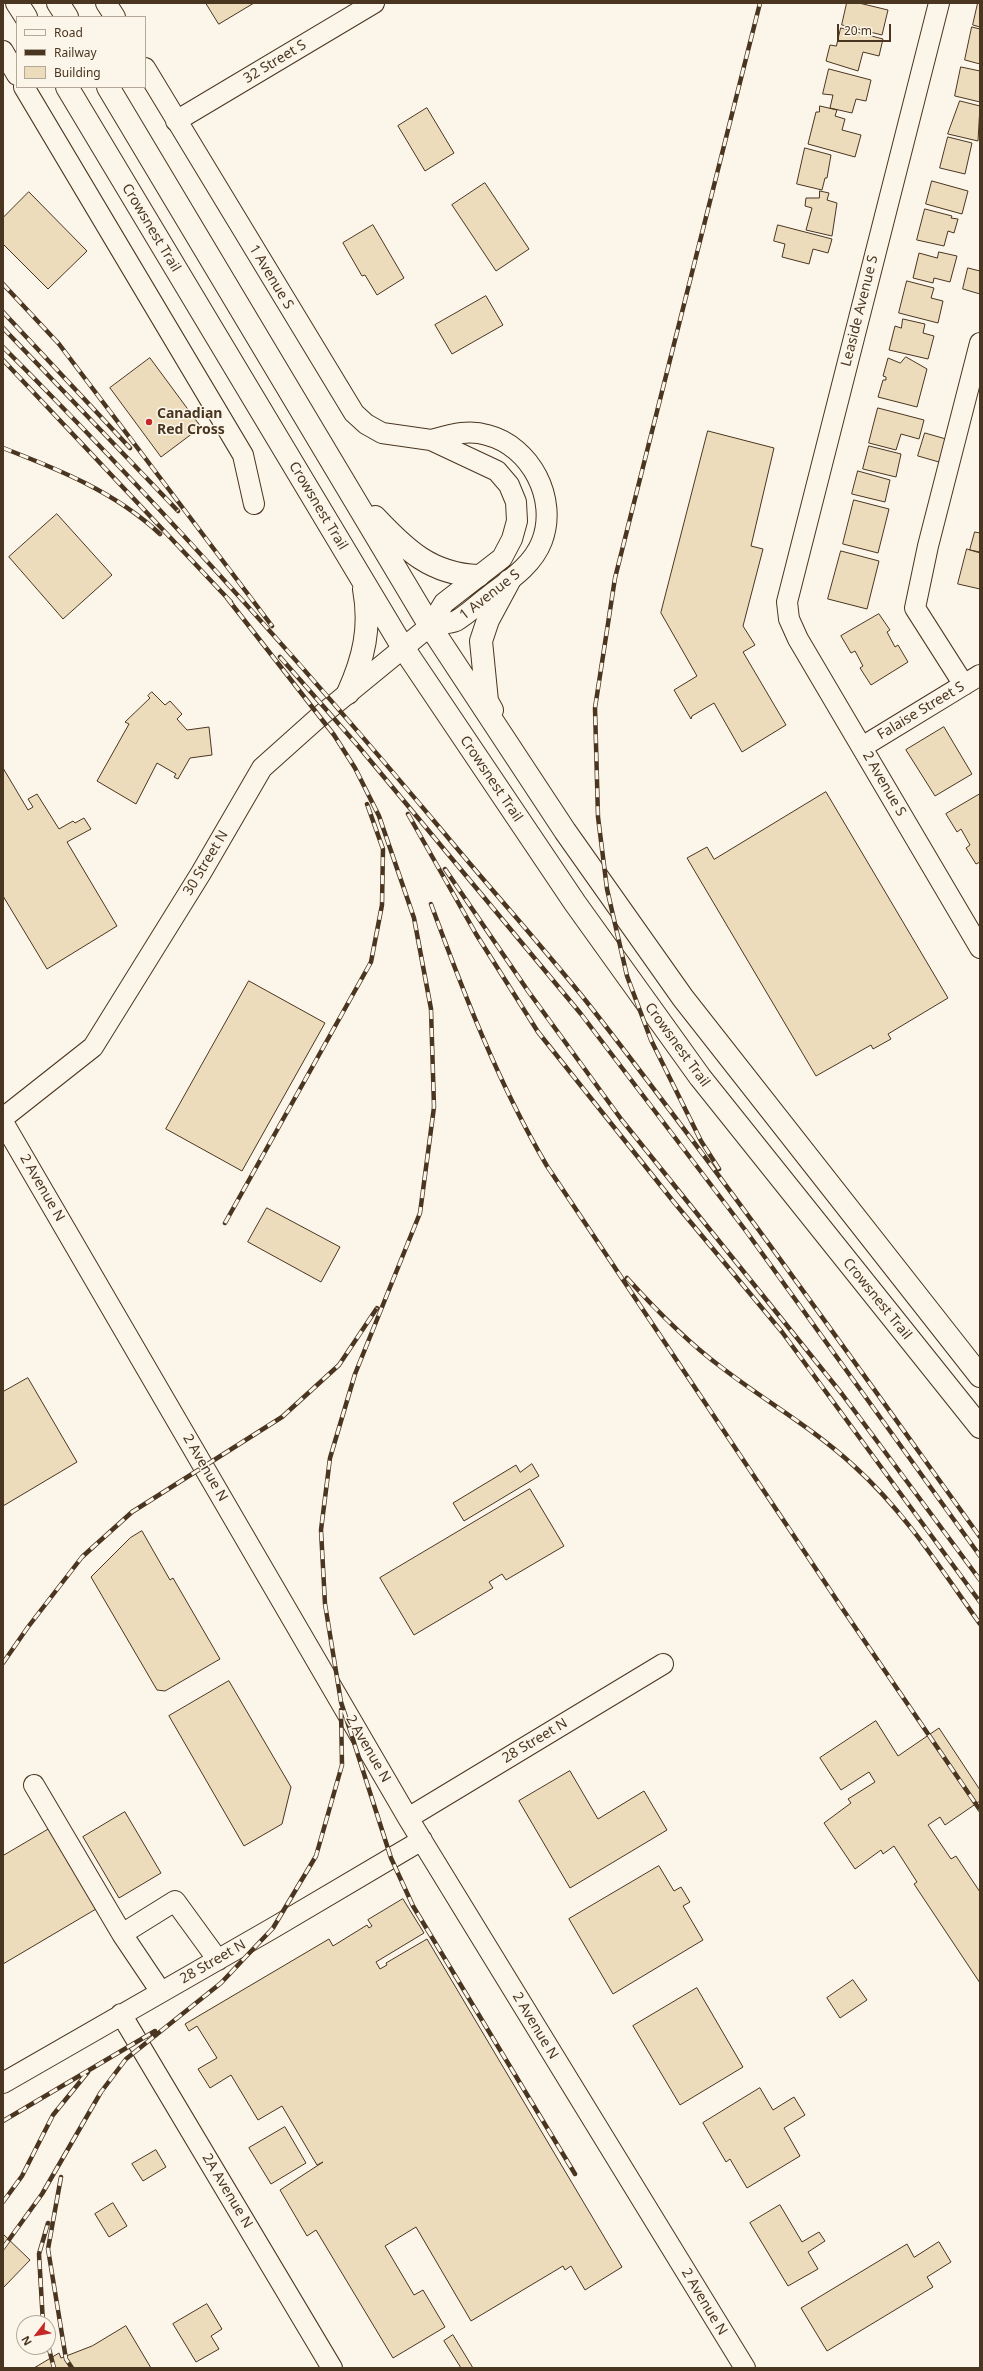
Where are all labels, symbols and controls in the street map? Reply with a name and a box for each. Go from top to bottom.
legend [16,16,146,88]
scale bar [839,16,893,42]
text: 20 m [844,22,872,39]
text: Road [54,24,83,41]
street label: 32 Street S [241,37,309,87]
text: Railway [54,44,97,61]
text: Building [54,64,101,81]
street label: Crowsnest Trail [118,181,184,275]
street label: 1 Avenue S [245,242,297,312]
street label: Leaside Avenue S [838,254,882,368]
place label: Canadian Red Cross [157,406,225,438]
marker: Canadian Red Cross [144,417,154,427]
street label: Crowsnest Trail [285,459,351,553]
street label: 1 Avenue S [456,566,524,624]
street label: Falaise Street S [874,678,968,744]
street label: Crowsnest Trail [456,733,526,825]
street label: 2 Avenue S [859,749,909,819]
street label: 30 Street N [180,827,232,899]
street label: Crowsnest Trail [641,1000,713,1090]
street label: 2 Avenue N [16,1151,68,1225]
street label: Crowsnest Trail [839,1255,915,1343]
street label: 2 Avenue N [179,1431,231,1505]
street label: 2 Avenue N [342,1712,394,1786]
street label: 28 Street N [499,1715,571,1767]
street label: 28 Street N [177,1936,249,1988]
street label: 2 Avenue N [508,1989,562,2063]
street label: 2A Avenue N [198,2151,256,2231]
street label: 2 Avenue N [677,2265,731,2339]
north arrow [16,2315,56,2355]
text: N [17,2333,35,2349]

